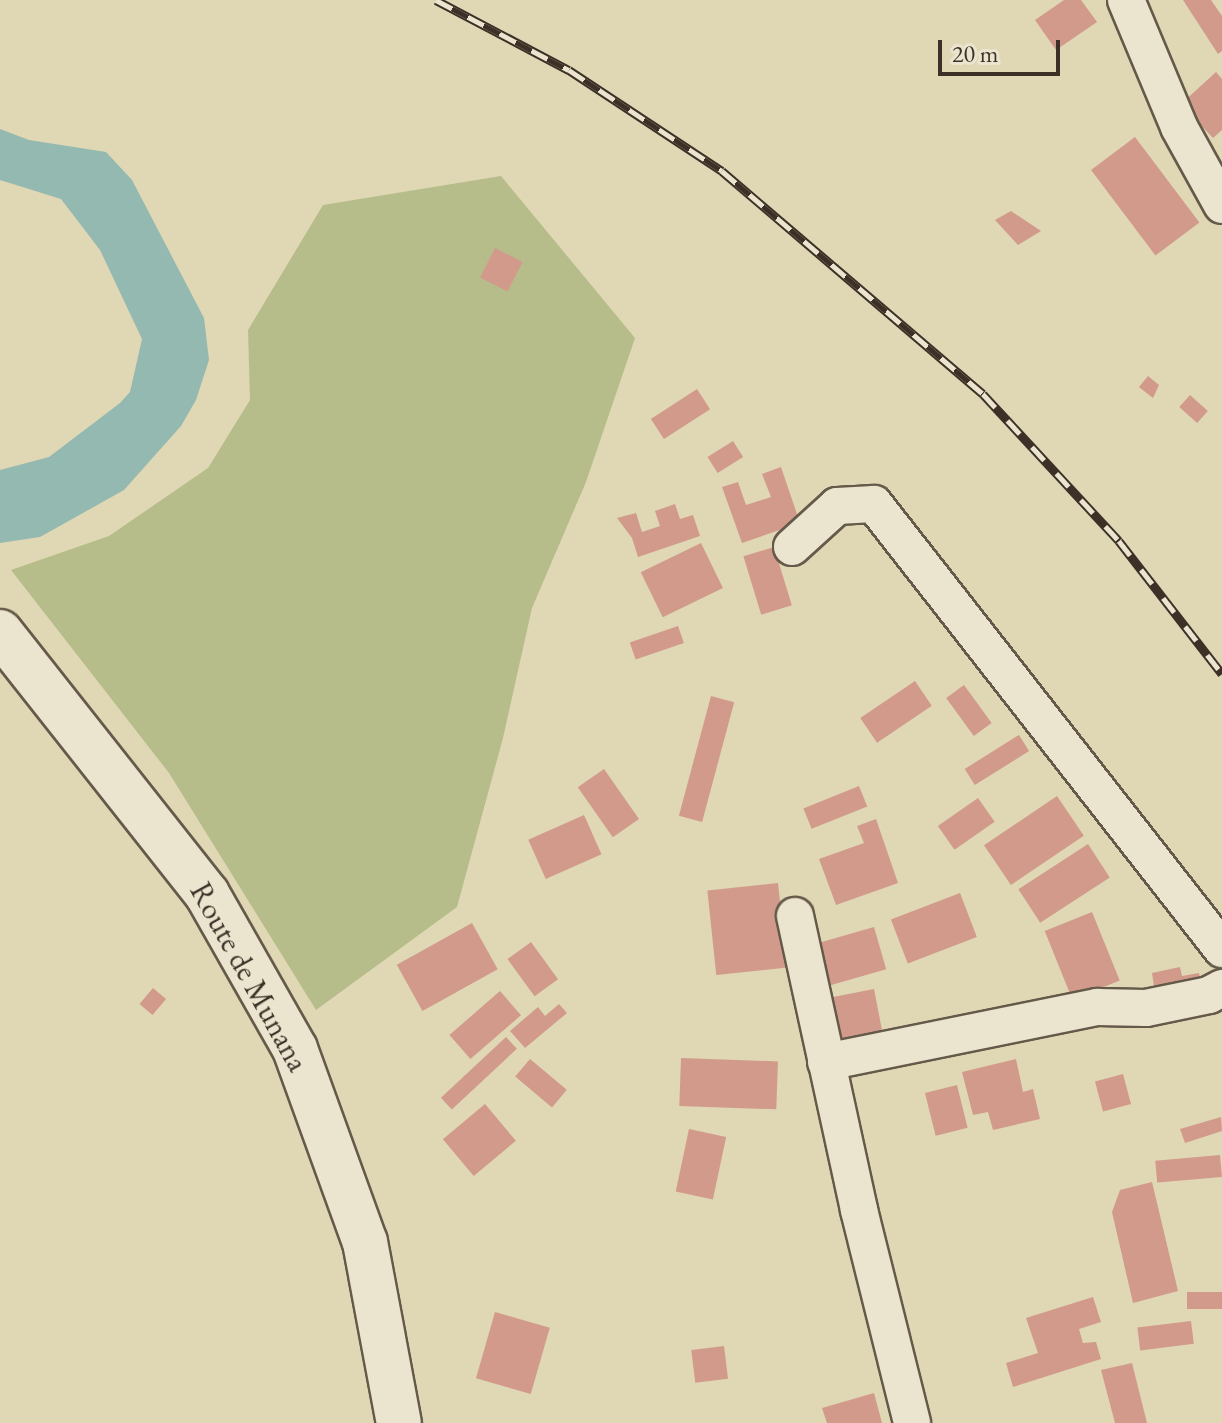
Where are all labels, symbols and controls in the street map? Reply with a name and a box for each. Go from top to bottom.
scale bar [942,24,1064,74]
text: 20 m [952,38,999,69]
street label: Route de Munana [182,876,316,1078]

